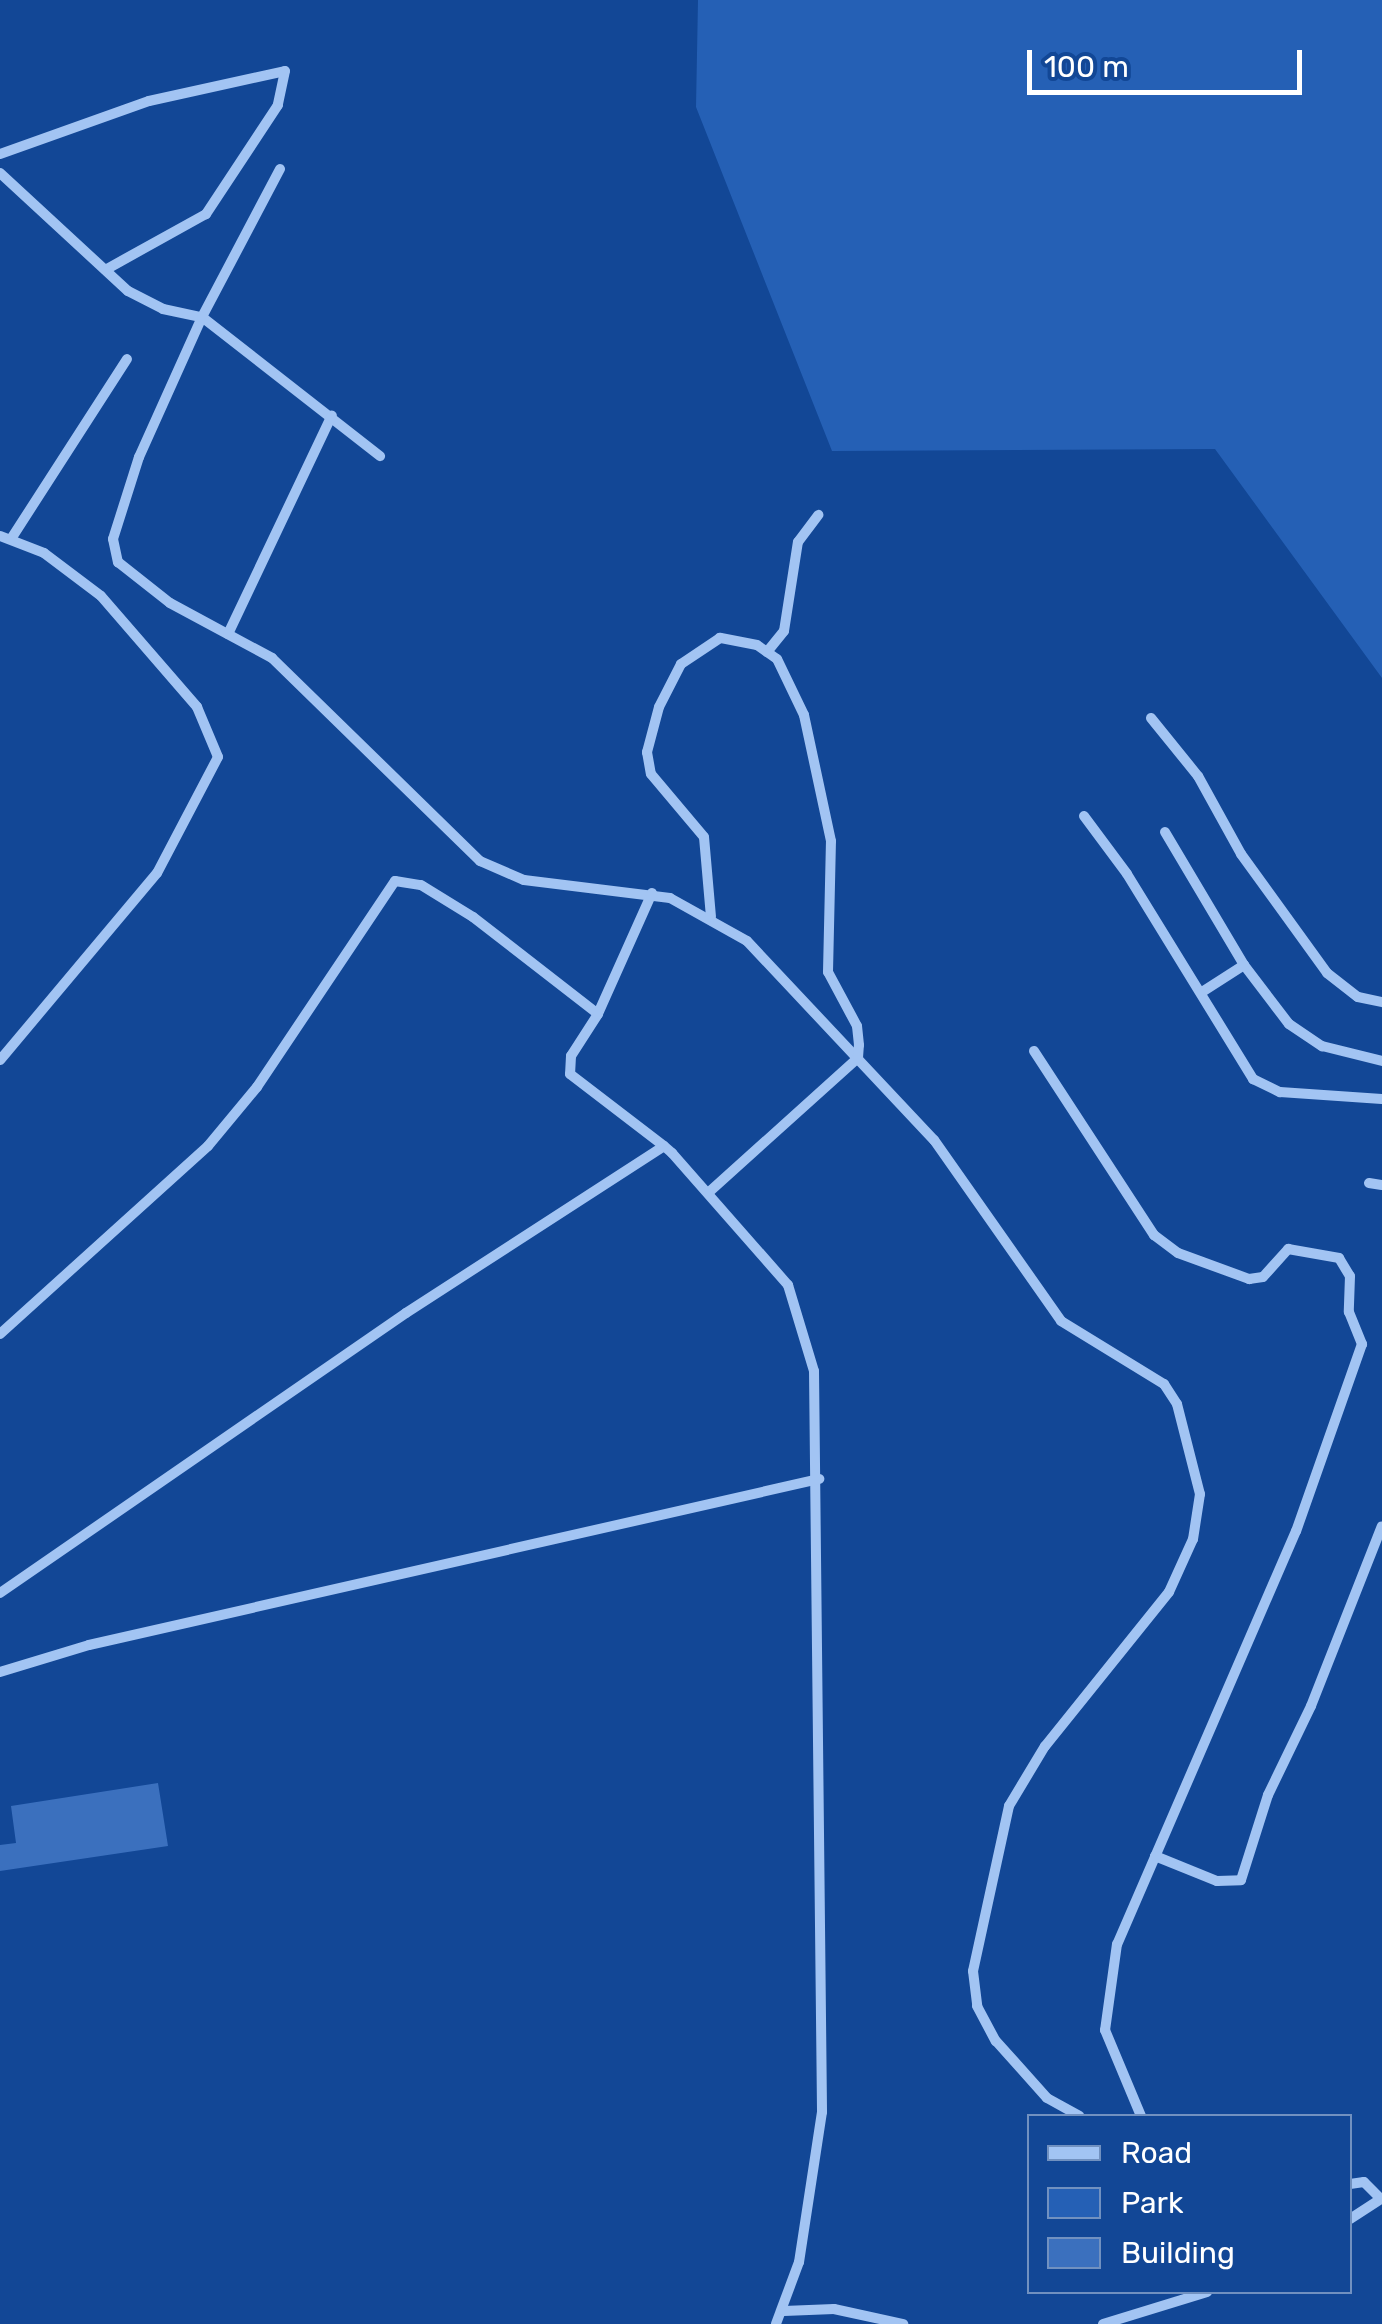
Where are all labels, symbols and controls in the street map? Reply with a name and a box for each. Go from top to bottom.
scale bar [1032,30,1307,92]
text: 100 m [1044,49,1129,85]
legend [1027,2114,1352,2294]
text: Road [1121,2135,1192,2171]
text: Park [1121,2185,1183,2221]
text: Building [1121,2235,1235,2271]

